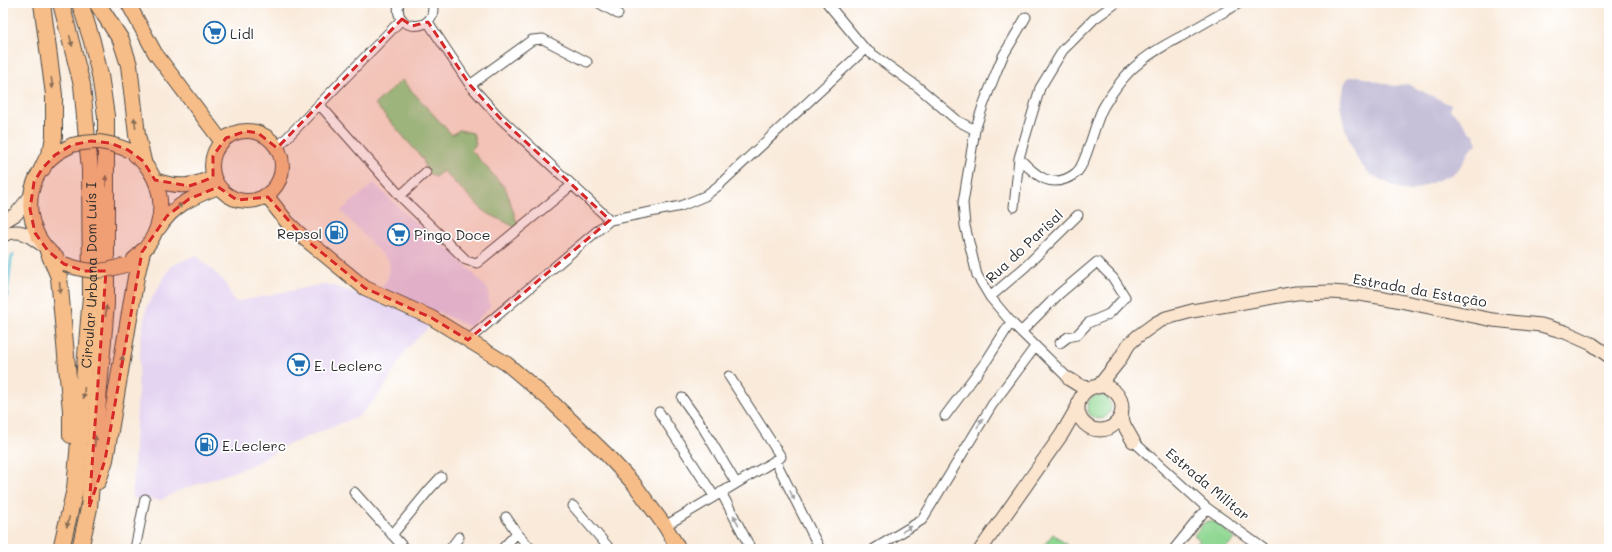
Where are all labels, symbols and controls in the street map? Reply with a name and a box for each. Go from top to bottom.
supermarket icon: Lidl [202,20,228,46]
place label: Lidl [230,24,254,43]
one-way arrow [68,35,74,47]
one-way arrow [49,77,55,89]
one-way arrow [132,117,139,129]
one-way arrow [103,174,109,187]
street label: Circular Urbana Dom Luís I [76,182,101,369]
one-way arrow [172,203,183,211]
street label: Rua do Parisal [981,205,1067,287]
fuel station icon: Repsol [324,220,350,246]
supermarket icon: Pingo Doce [386,221,412,247]
place label: Repsol [277,224,322,243]
place label: Pingo Doce [414,225,490,244]
street label: Estrada da Estação [1351,269,1489,311]
one-way arrow [56,282,63,294]
one-way arrow [102,305,109,317]
supermarket icon: E. Leclerc [286,352,312,378]
one-way arrow [119,354,125,367]
place label: E. Leclerc [314,356,382,375]
one-way arrow [80,387,87,399]
one-way arrow [976,418,983,429]
fuel station icon: E.Leclerc [194,432,220,458]
one-way arrow [92,435,98,447]
place label: E.Leclerc [222,436,286,455]
street label: Estrada Militar [1162,443,1254,525]
one-way arrow [789,489,796,501]
one-way arrow [64,515,70,528]
one-way arrow [733,515,739,526]
one-way arrow [901,526,913,533]

